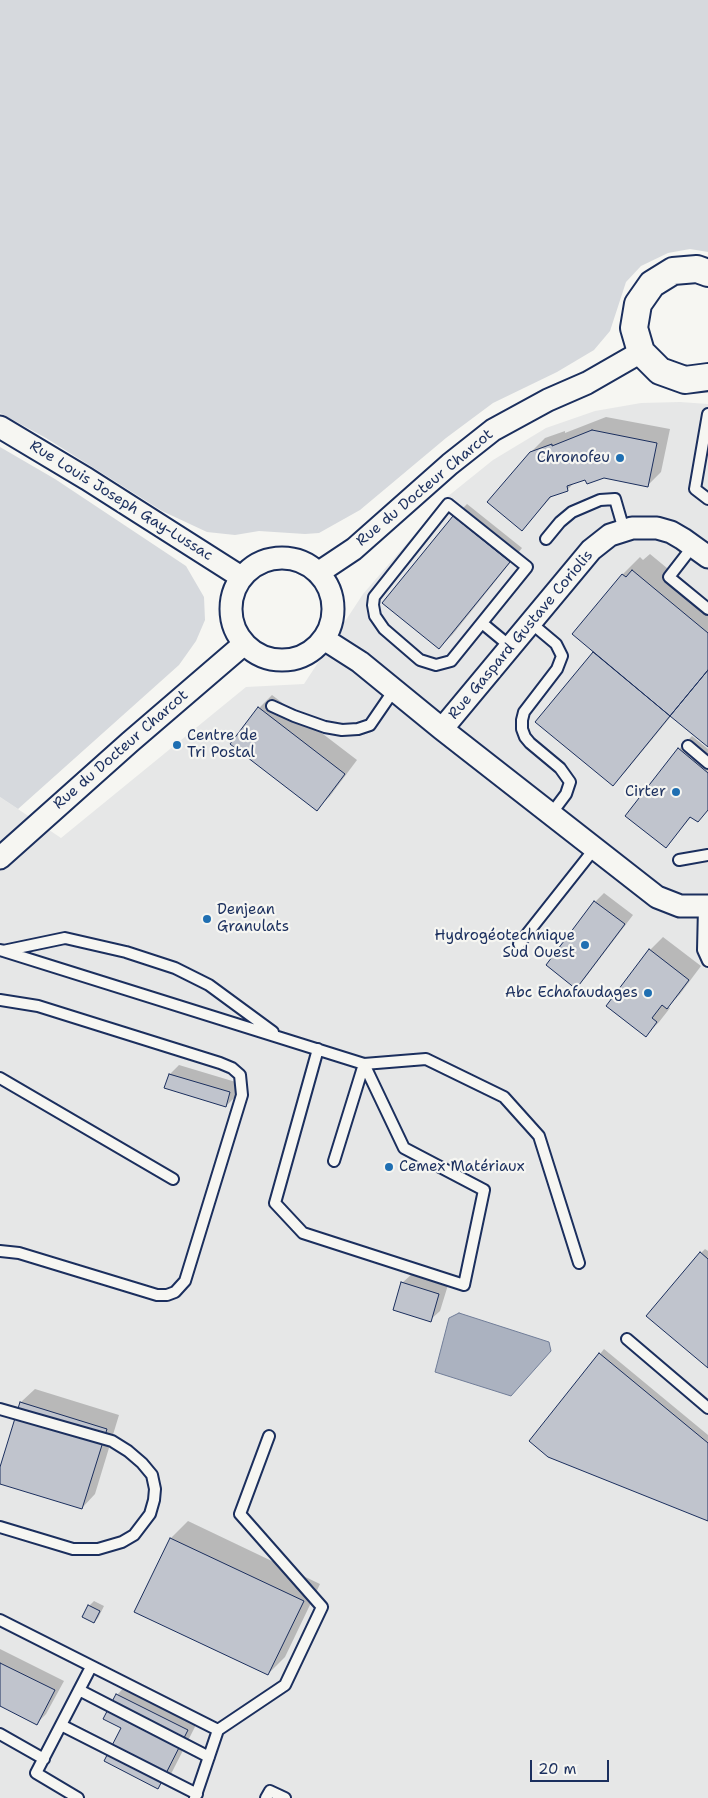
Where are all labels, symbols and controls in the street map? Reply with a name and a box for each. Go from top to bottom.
street label: Rue du Docteur Charcot [353,426,497,550]
street label: Rue Louis Joseph Gay-Lussac [26,437,216,565]
place label: Chronofeu [537,449,610,467]
marker: Chronofeu [614,452,626,464]
street label: Rue Gaspard Gustave Coriolis [445,547,597,723]
street label: Rue du Docteur Charcot [50,687,192,813]
place label: Centre de Tri Postal [187,727,257,762]
marker: Centre de Tri Postal [171,739,183,751]
place label: Cirter [625,783,666,801]
marker: Cirter [670,786,682,798]
place label: Denjean Granulats [217,901,289,936]
marker: Denjean Granulats [201,913,213,925]
place label: Hydrogéotechnique Sud Ouest [435,927,575,962]
marker: Hydrogéotechnique Sud Ouest [579,939,591,951]
place label: Abc Echafaudages [505,984,638,1002]
marker: Abc Echafaudages [642,987,654,999]
place label: Cemex Matériaux [399,1158,525,1176]
marker: Cemex Matériaux [383,1161,395,1173]
scale bar [533,1750,612,1782]
text: 20 m [538,1759,577,1779]

